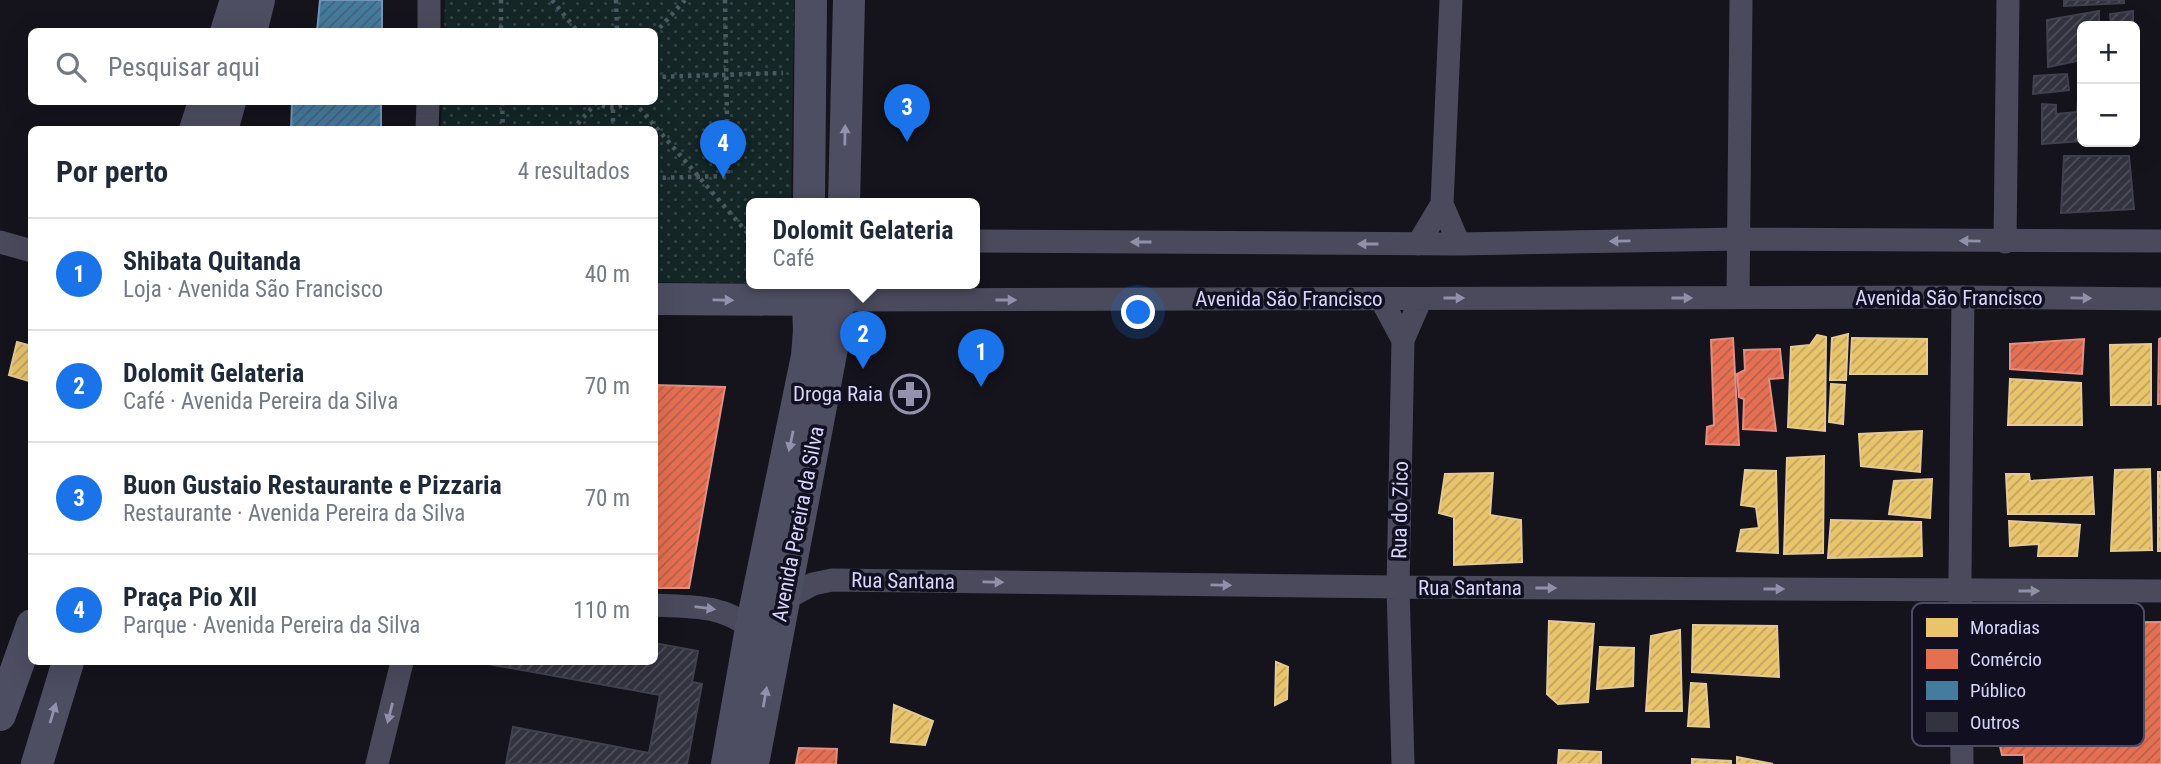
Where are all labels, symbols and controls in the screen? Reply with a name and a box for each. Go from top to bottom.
map controls [2077,21,2140,147]
button: + [2077,21,2140,84]
search box [28,28,658,105]
icon: search [52,48,90,86]
text: Pesquisar aqui [108,52,260,82]
pin: 3 [884,84,930,142]
button: − [2077,84,2140,147]
pin: 4 [700,120,746,178]
one-way arrow [840,123,851,145]
text: Por perto [56,154,168,189]
text: 4 resultados [518,158,630,185]
popup [746,198,980,289]
text: Dolomit Gelateria [772,215,954,245]
one-way arrow [1130,236,1152,248]
one-way arrow [1609,236,1631,247]
one-way arrow [1959,236,1981,247]
one-way arrow [1357,238,1379,250]
text: Café [772,245,814,272]
text: Shibata Quitanda [123,246,301,276]
text: 1 [73,261,85,288]
text: 40 m [585,261,630,288]
text: Loja · Avenida São Francisco [123,276,383,303]
street label: Avenida São Francisco [1855,286,2043,310]
street label: Avenida São Francisco [1195,287,1383,311]
one-way arrow [1443,292,1465,304]
one-way arrow [1671,292,1693,303]
one-way arrow [2070,292,2092,304]
one-way arrow [712,294,734,305]
one-way arrow [995,294,1017,306]
your location [1121,295,1155,329]
pin: 2 [840,311,886,369]
pin: 1 [958,329,1004,387]
text: Dolomit Gelateria [123,358,304,388]
text: 2 [73,373,85,400]
text: 70 m [585,373,630,400]
pharmacy icon: Droga Raia [889,373,931,415]
place label: Droga Raia [793,382,883,406]
text: Café · Avenida Pereira da Silva [123,388,398,415]
street label: Avenida Pereira da Silva [767,424,829,624]
one-way arrow [785,430,796,452]
street label: Rua do Zico [1387,461,1413,559]
text: Buon Gustaio Restaurante e Pizzaria [123,470,502,500]
text: 3 [73,485,85,512]
text: 70 m [585,485,630,512]
text: Restaurante · Avenida Pereira da Silva [123,500,465,527]
street label: Rua Santana [851,568,955,594]
one-way arrow [983,576,1005,588]
street label: Rua Santana [1418,576,1522,600]
one-way arrow [1210,579,1232,591]
text: Praça Pio XII [123,582,257,612]
one-way arrow [1536,582,1558,594]
one-way arrow [1763,584,1785,595]
one-way arrow [2018,585,2040,597]
text: 4 [73,597,85,624]
text: 110 m [573,597,630,624]
one-way arrow [694,603,716,614]
legend [1912,603,2144,746]
text: Parque · Avenida Pereira da Silva [123,612,420,639]
text: Moradias [1970,616,2040,639]
text: Comércio [1970,648,2042,671]
text: Público [1970,679,2026,702]
one-way arrow [760,686,771,708]
one-way arrow [48,702,58,723]
one-way arrow [384,702,395,724]
text: Outros [1970,711,2020,734]

